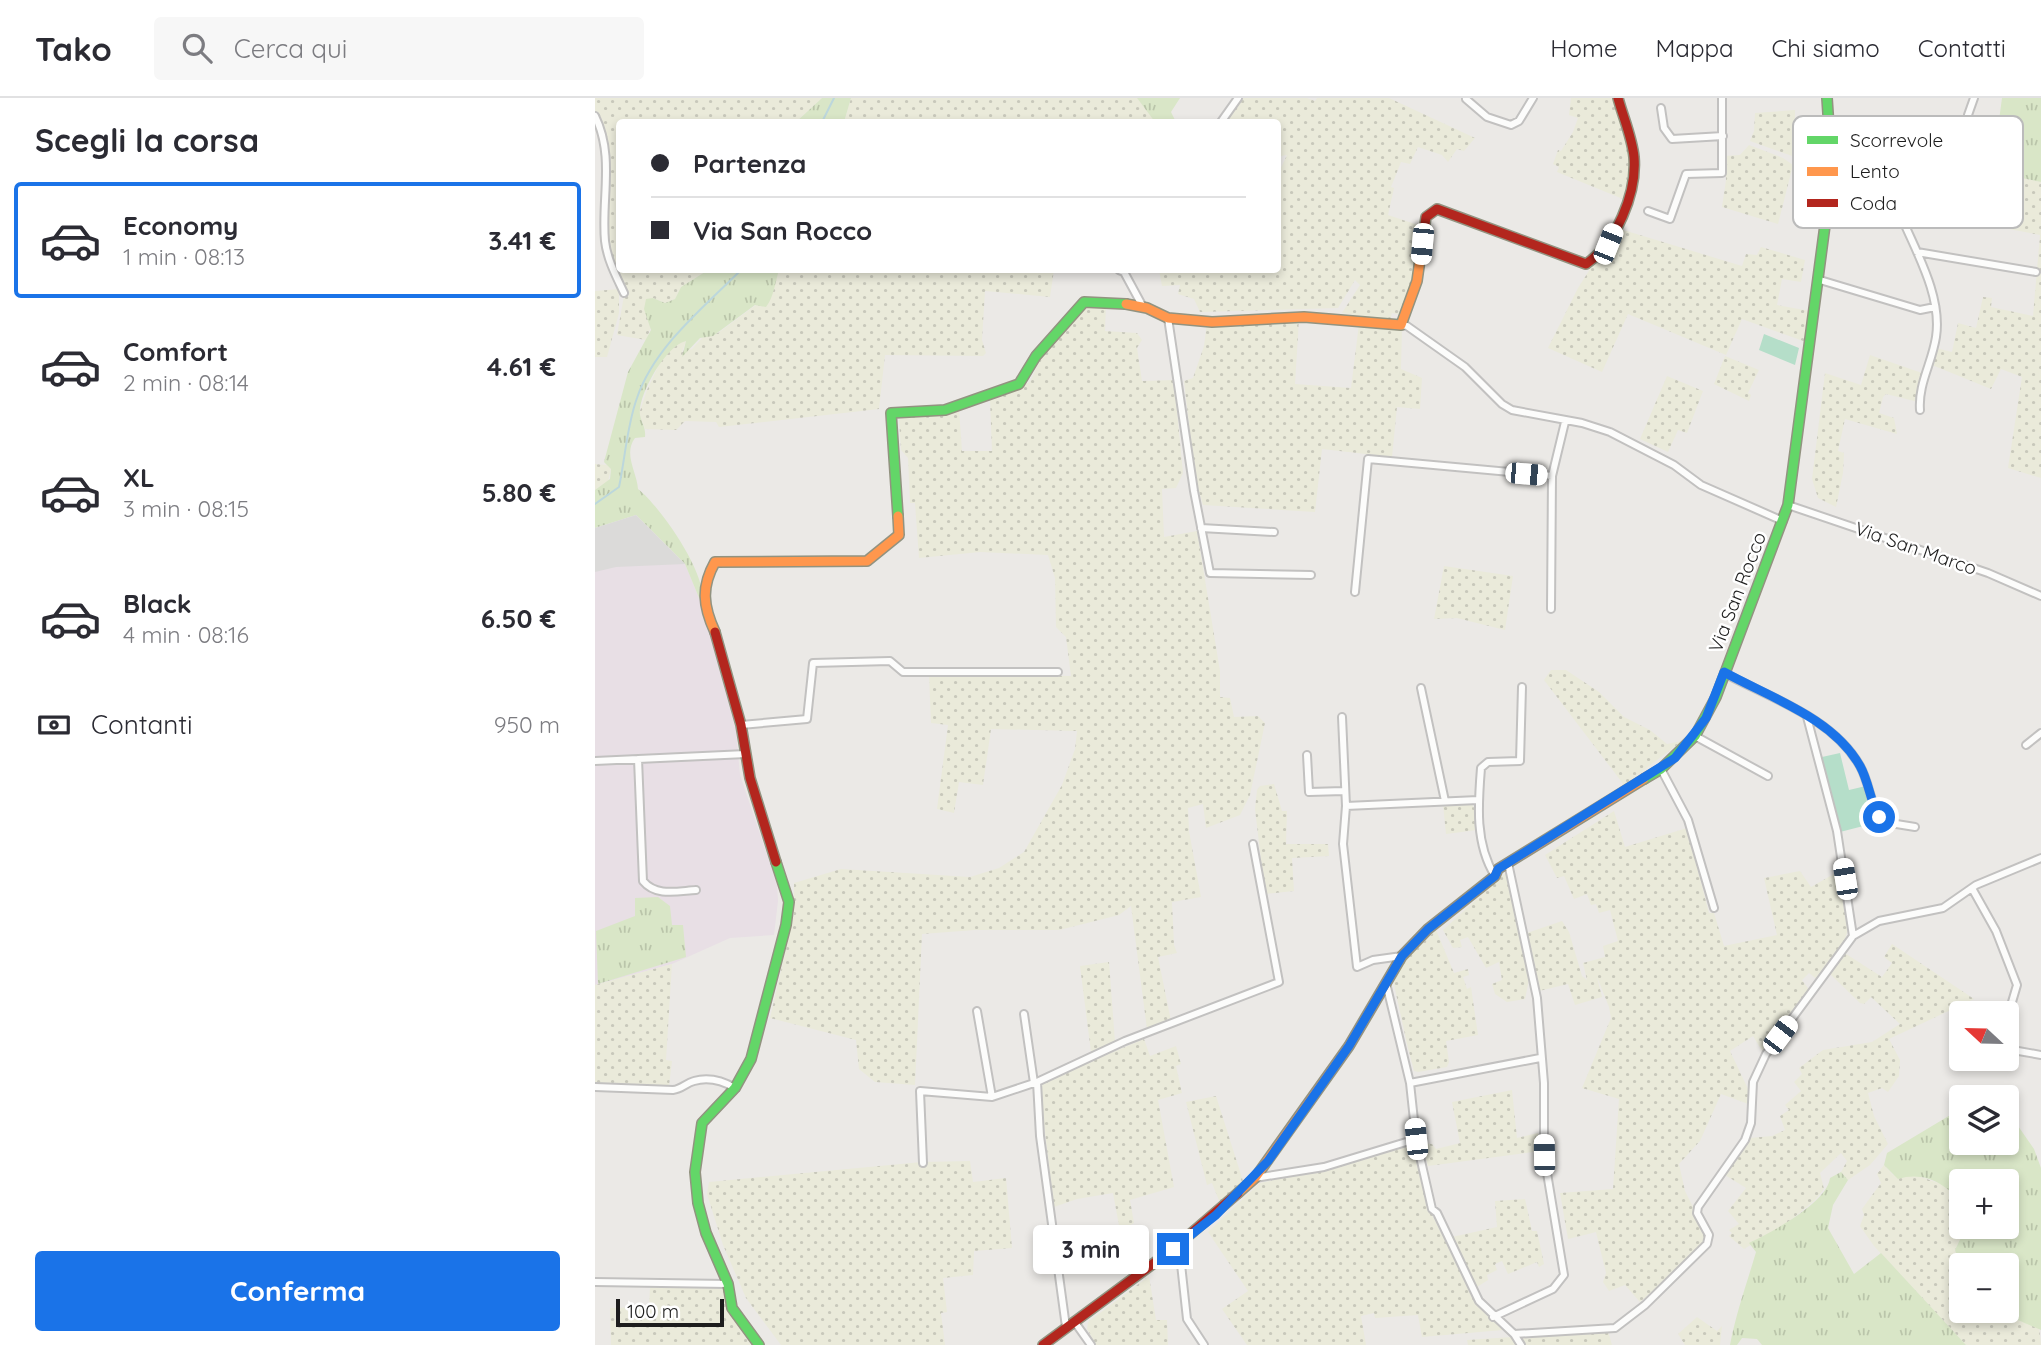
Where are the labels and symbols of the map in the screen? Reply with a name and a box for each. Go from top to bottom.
legend [1793,116,2023,228]
text: Scorrevole [1850,128,1943,152]
text: Lento [1850,159,1900,183]
text: Coda [1850,191,1897,215]
car [1591,221,1626,267]
car [1410,222,1435,266]
car [1505,462,1548,486]
street label: Via San Marco [1852,516,1980,580]
street label: Via San Rocco [1703,528,1771,656]
route start [1863,801,1895,833]
car [1832,857,1859,901]
north arrow [1949,1001,2019,1071]
car [1759,1012,1802,1058]
car [1404,1117,1429,1161]
car [1534,1134,1555,1176]
callout: 3 min [1033,1224,1149,1274]
route end [1157,1233,1189,1265]
scale bar [616,1296,725,1328]

